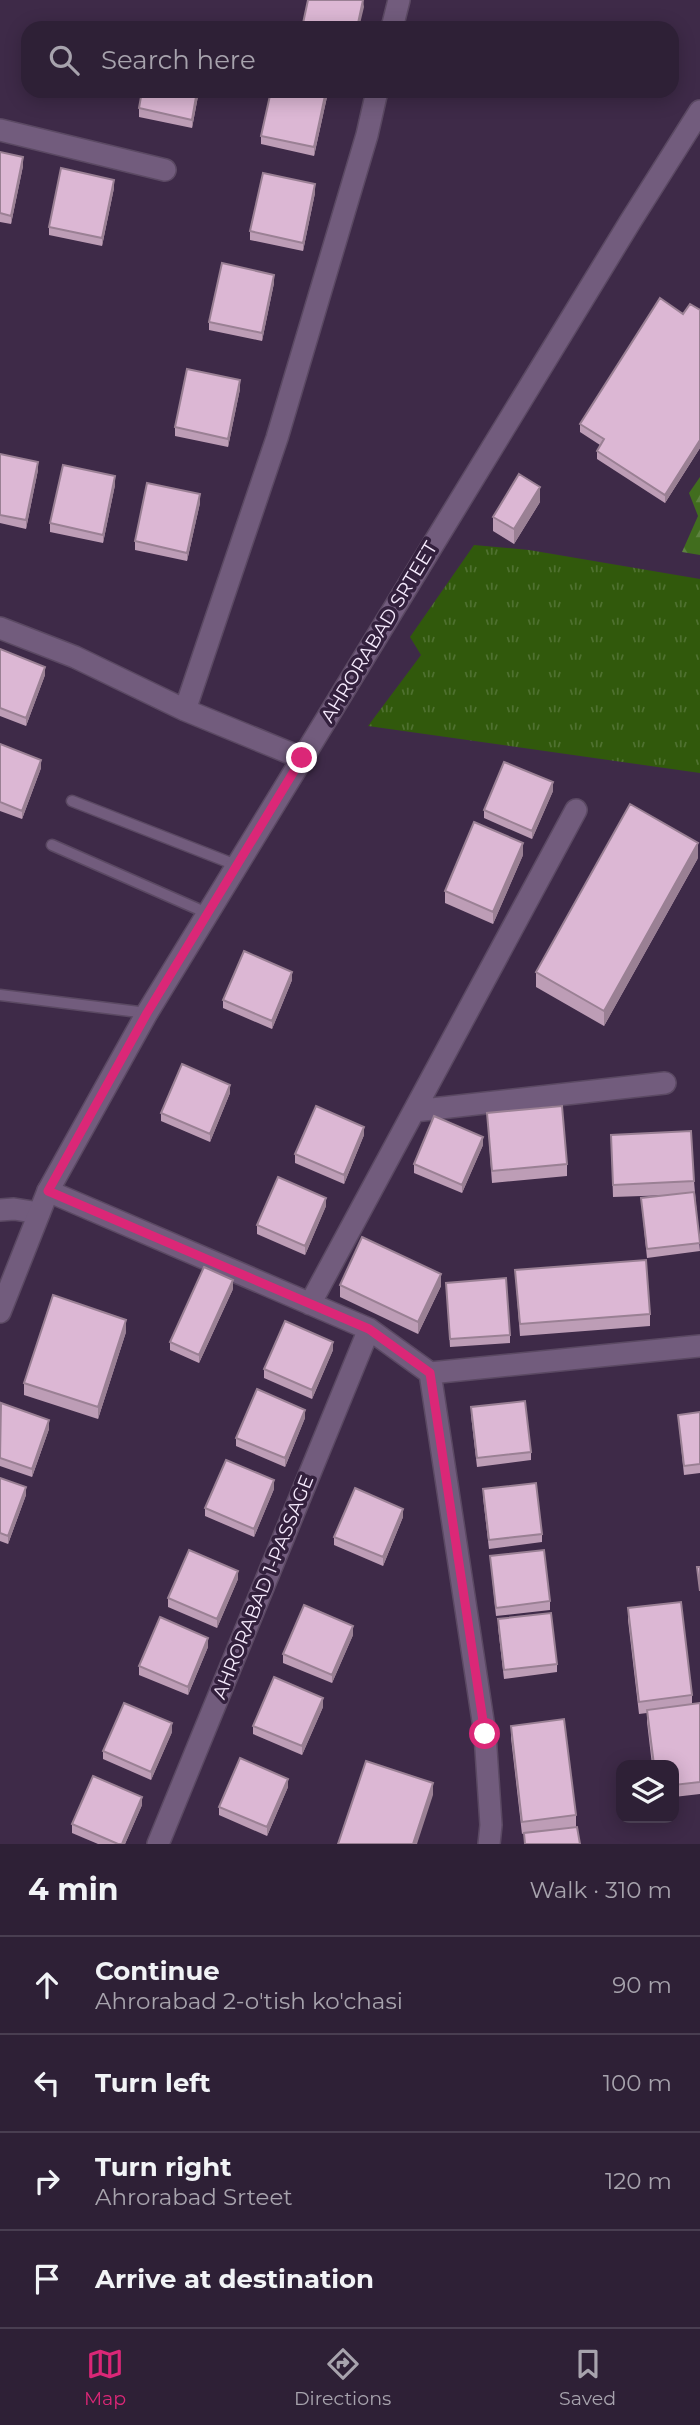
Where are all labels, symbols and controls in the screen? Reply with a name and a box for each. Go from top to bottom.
search box [21,21,679,98]
icon: search [45,41,83,79]
text: Search here [101,44,256,76]
street label: AHRORABAD SRTEET [316,537,442,727]
route end [286,742,317,773]
street label: AHRORABAD 1-PASSAGE [207,1472,319,1702]
route start [469,1718,500,1749]
map controls [616,1760,679,1823]
button: layers [616,1760,679,1823]
text: 4 min [28,1871,118,1908]
text: Walk · 310 m [529,1876,672,1904]
text: Continue [95,1955,220,1987]
icon: ahead [28,1966,66,2004]
text: 90 m [612,1971,672,1999]
text: Ahrorabad 2-o'tish ko'chasi [95,1987,403,2015]
icon: left [28,2064,66,2102]
text: Turn left [95,2067,211,2099]
text: 100 m [603,2069,672,2097]
text: Turn right [95,2151,231,2183]
icon: right [28,2162,66,2200]
text: 120 m [605,2167,672,2195]
text: Ahrorabad Srteet [95,2183,293,2211]
icon: arrive [28,2260,66,2298]
text: Arrive at destination [95,2263,374,2295]
tab: Map [84,2345,126,2410]
tab: Directions [294,2345,391,2410]
tab: Saved [559,2345,616,2410]

